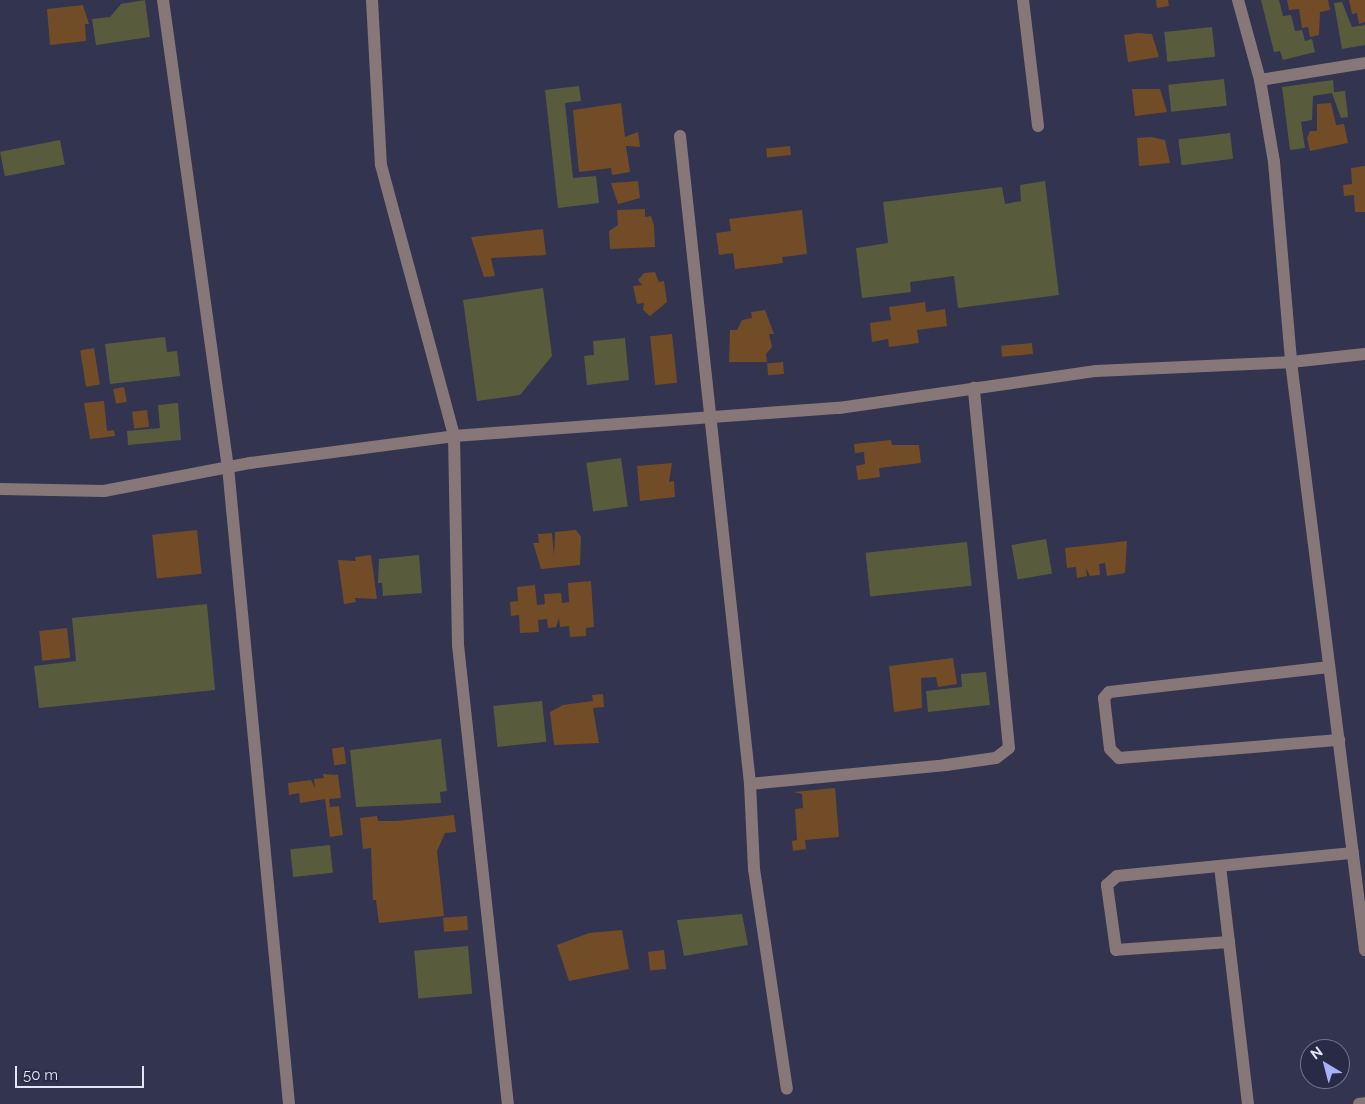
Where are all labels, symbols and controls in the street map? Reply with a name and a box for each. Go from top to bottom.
north arrow [1300,1039,1350,1089]
text: N [1307,1043,1326,1062]
scale bar [18,1056,146,1088]
text: 50 m [23,1066,58,1084]

